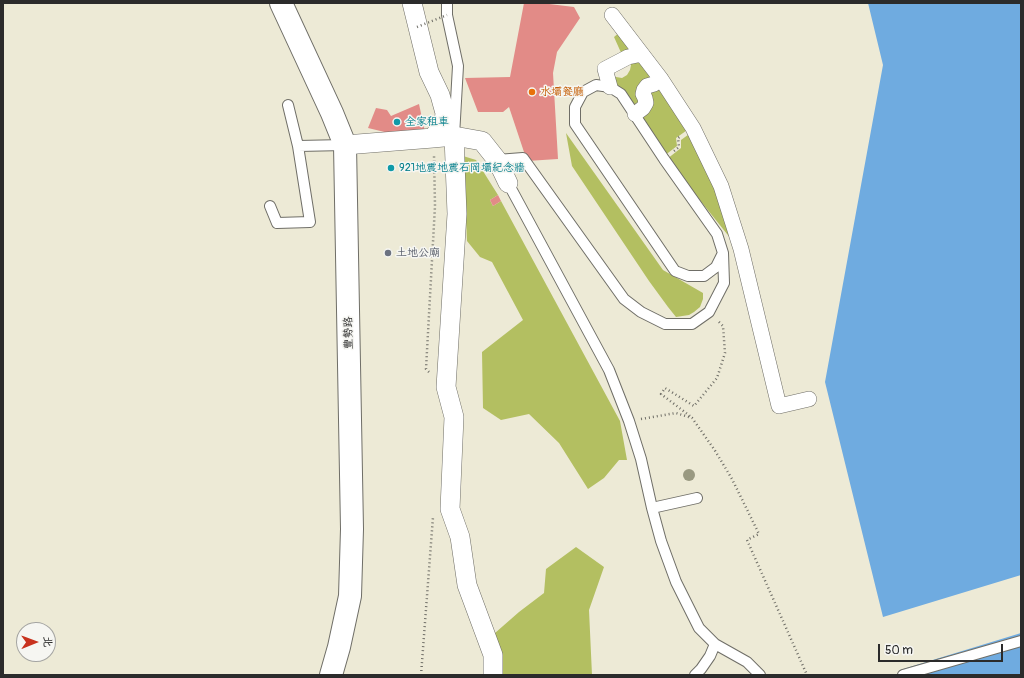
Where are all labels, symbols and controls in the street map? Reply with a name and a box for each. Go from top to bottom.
place label: 水壩餐廳 [540,85,584,99]
marker: 水壩餐廳 [527,87,537,97]
place label: 全家租車 [405,115,449,129]
marker: 全家租車 [392,117,402,127]
place label: 921地震地震石岡壩紀念牆 [399,161,525,175]
marker: 921地震地震石岡壩紀念牆 [386,163,396,173]
place label: 土地公廟 [396,246,440,260]
marker: 土地公廟 [383,248,393,258]
street label: 豐勢路 [342,316,356,350]
north arrow [16,622,56,662]
text: 北 [41,636,54,647]
scale bar [880,636,1005,662]
text: 50 m [885,643,913,658]

